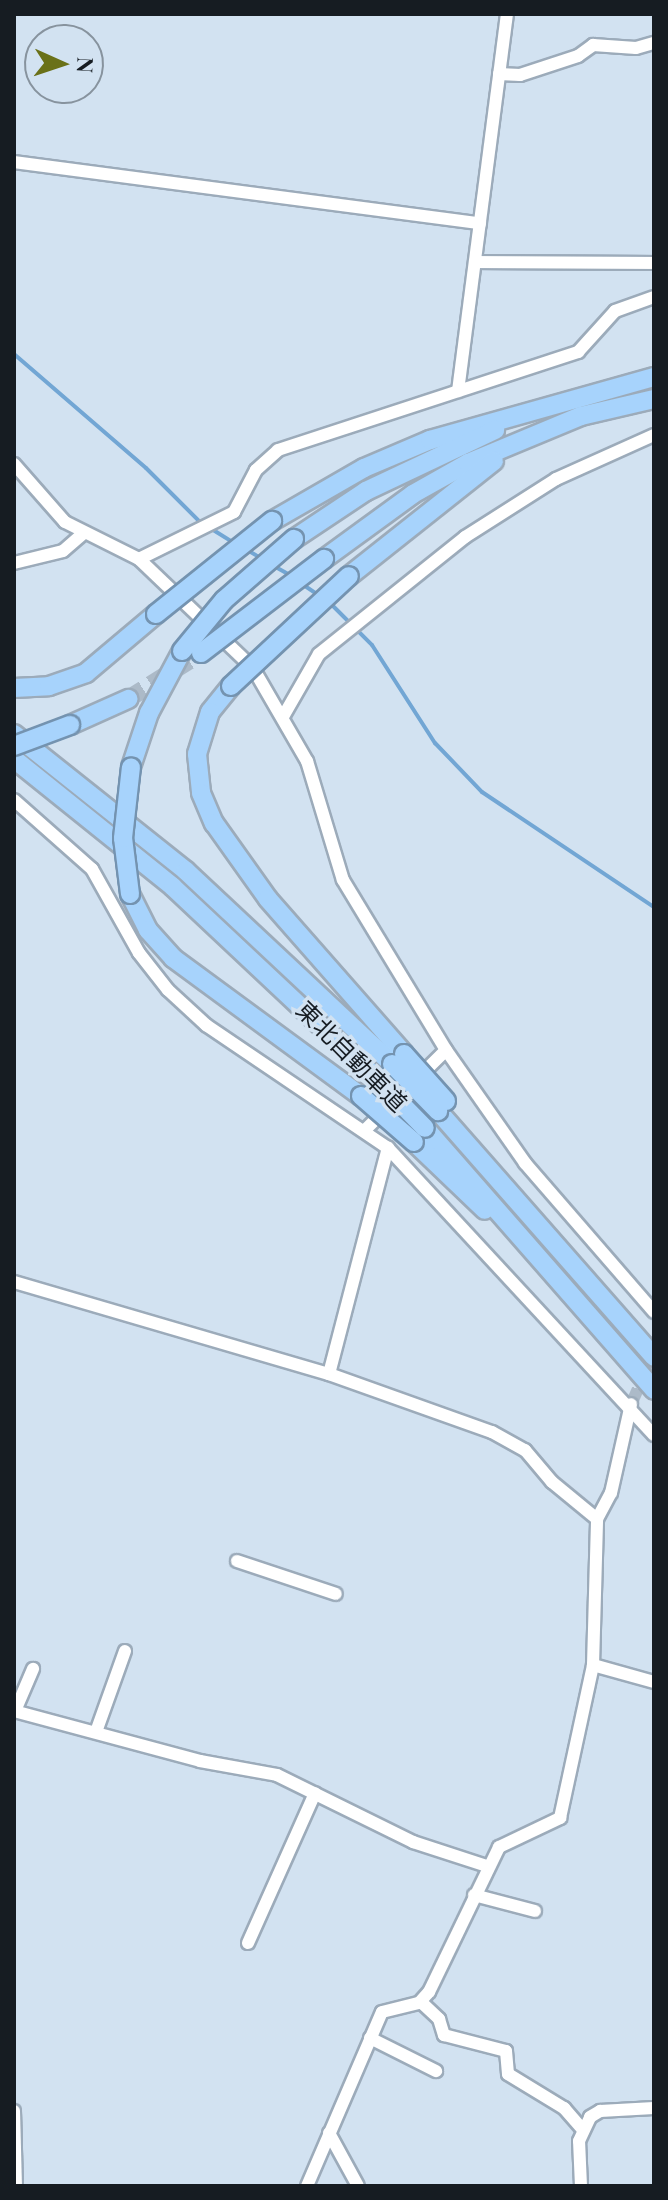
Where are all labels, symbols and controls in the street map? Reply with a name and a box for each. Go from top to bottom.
north arrow [24,24,104,104]
text: N [71,56,101,74]
street label: 東北自動車道 [291,995,413,1117]

